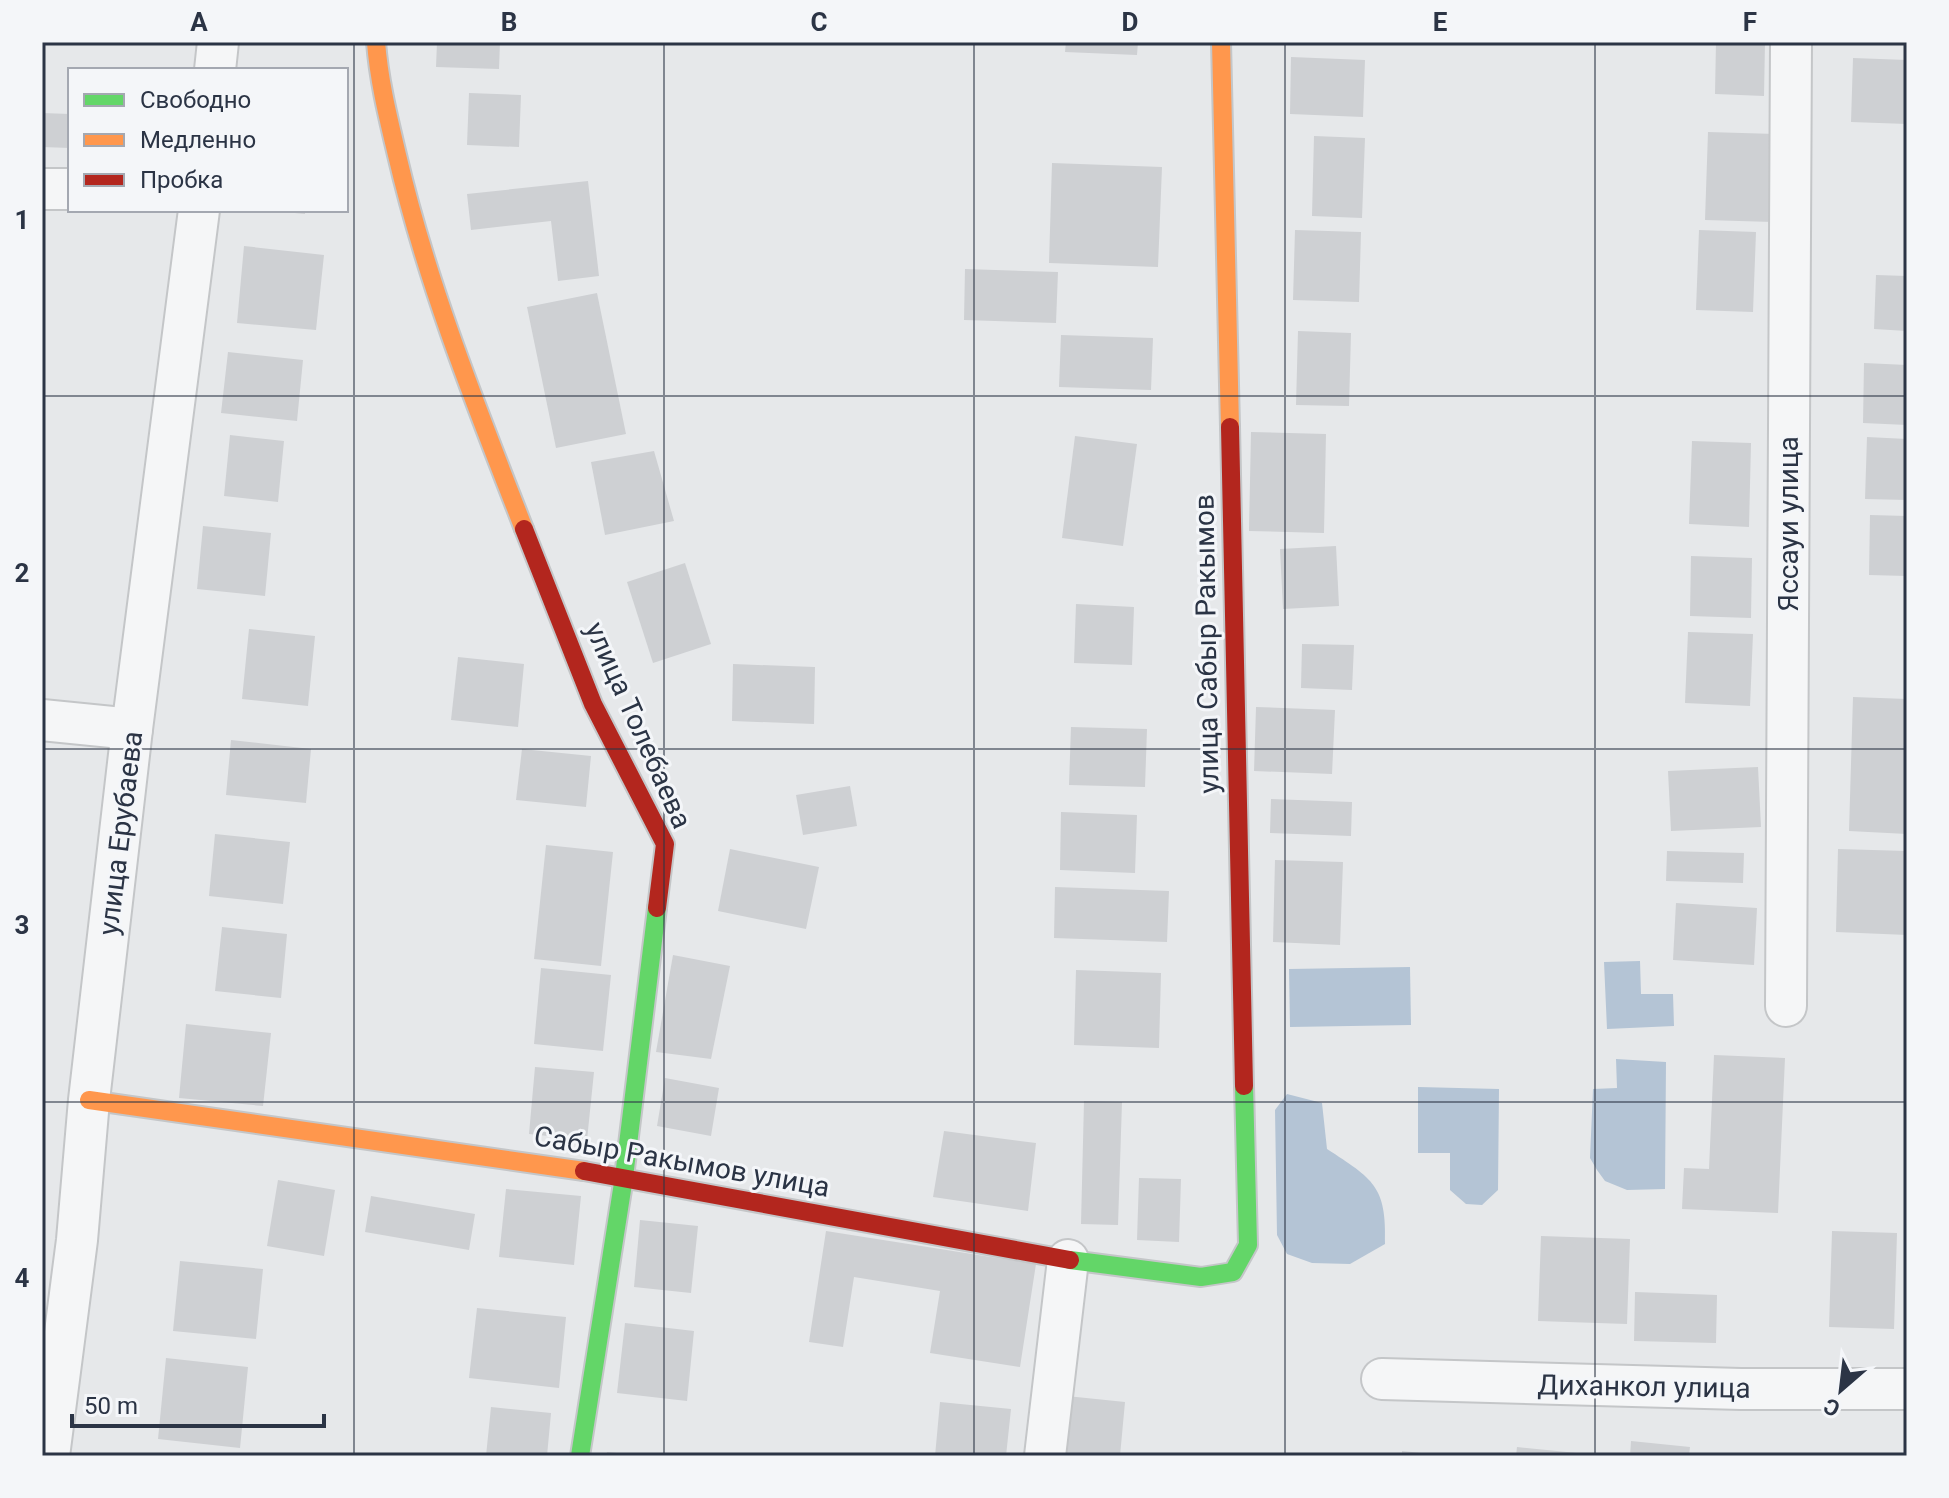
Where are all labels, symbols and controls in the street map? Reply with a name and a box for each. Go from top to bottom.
text: A [190,7,208,37]
text: B [501,7,517,37]
text: C [810,7,828,37]
text: D [1122,7,1138,37]
text: E [1433,7,1448,37]
text: F [1743,7,1757,37]
legend [68,68,348,212]
text: Свободно [140,86,251,114]
text: Медленно [140,126,256,154]
text: Пробка [140,166,223,194]
text: 1 [15,205,29,235]
street label: Яссауи улица [1772,436,1805,612]
street label: улица Сабыр Ракымов [1187,494,1226,794]
text: 2 [15,558,29,588]
street label: улица Толебаева [578,617,699,833]
street label: улица Ерубаева [92,729,149,937]
text: 3 [15,910,29,940]
street label: Сабыр Ракымов улица [532,1119,832,1204]
text: 4 [15,1263,30,1293]
north arrow [1801,1350,1881,1430]
street label: Диханкол улица [1537,1368,1751,1405]
scale bar [72,1378,324,1428]
text: 50 m [84,1392,138,1420]
text: С [1820,1393,1844,1422]

